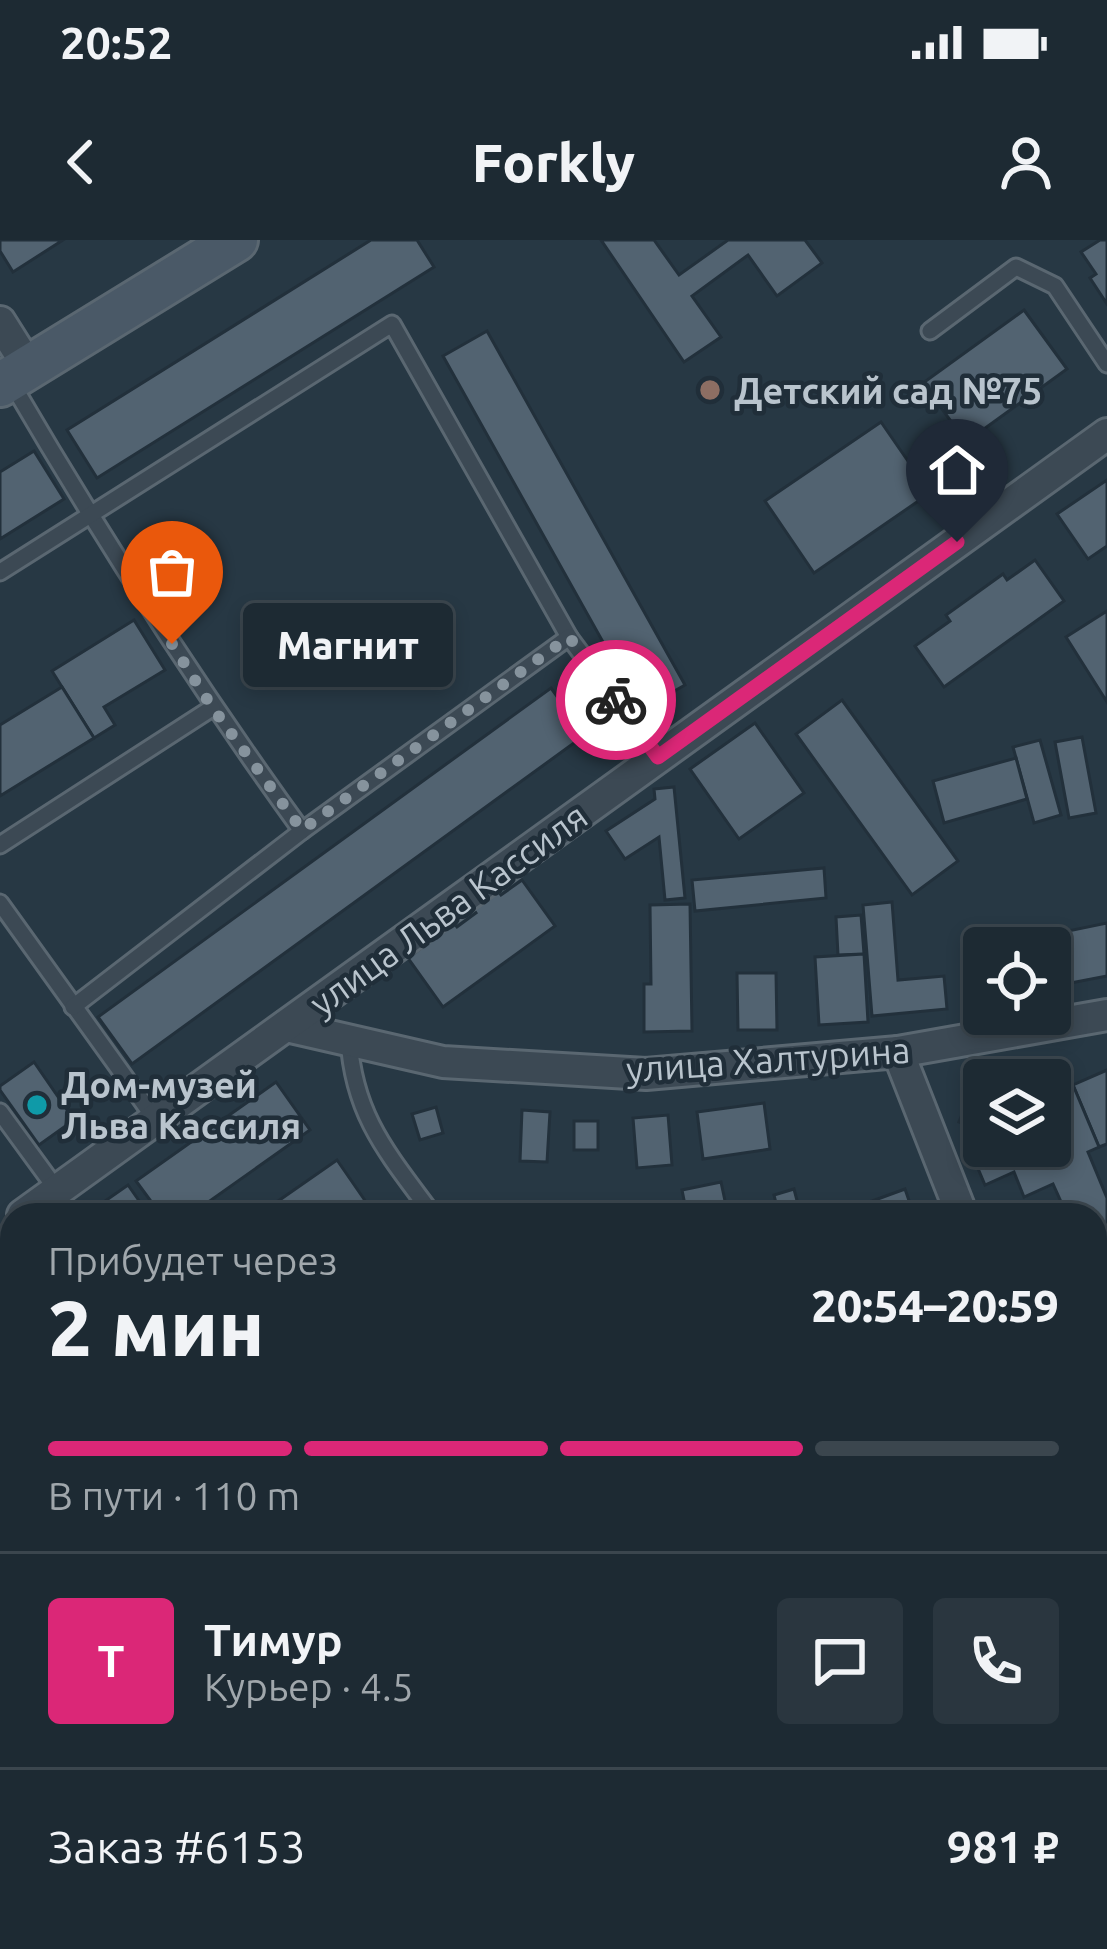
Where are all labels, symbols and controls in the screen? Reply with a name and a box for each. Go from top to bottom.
text: 20:52 [60,17,173,68]
icon: back [48,129,114,195]
icon: person [993,129,1059,195]
text: Forkly [472,132,635,192]
place label: Детский сад №75 [734,370,1042,411]
marker: Детский сад №75 [697,377,723,403]
pin [906,419,1008,542]
icon: home [924,437,990,503]
pin [121,521,223,644]
icon: bag [139,539,205,605]
callout: Магнит [244,602,454,686]
text: Магнит [277,623,419,666]
courier [556,640,676,760]
icon: bike [583,667,649,733]
street label: улица Льва Кассиля [301,795,595,1023]
map controls [963,927,1071,1167]
button: locate [963,927,1071,1035]
street label: улица Халтурина [625,1029,911,1089]
button: layers [963,1059,1071,1167]
place label: Дом-музей Льва Кассиля [61,1064,301,1146]
marker: Дом-музей Льва Кассиля [24,1092,50,1118]
text: Прибудет через [48,1239,337,1282]
text: 20:54–20:59 [811,1280,1059,1331]
text: 2 мин [48,1283,265,1371]
text: В пути · 110 m [48,1474,300,1517]
button: chat [777,1598,903,1724]
button: phone [933,1598,1059,1724]
text: Тимур [204,1614,343,1665]
text: Т [97,1635,125,1686]
text: Курьер · 4.5 [204,1665,414,1708]
text: Заказ #6153 [48,1821,306,1872]
text: 981 ₽ [947,1821,1059,1872]

